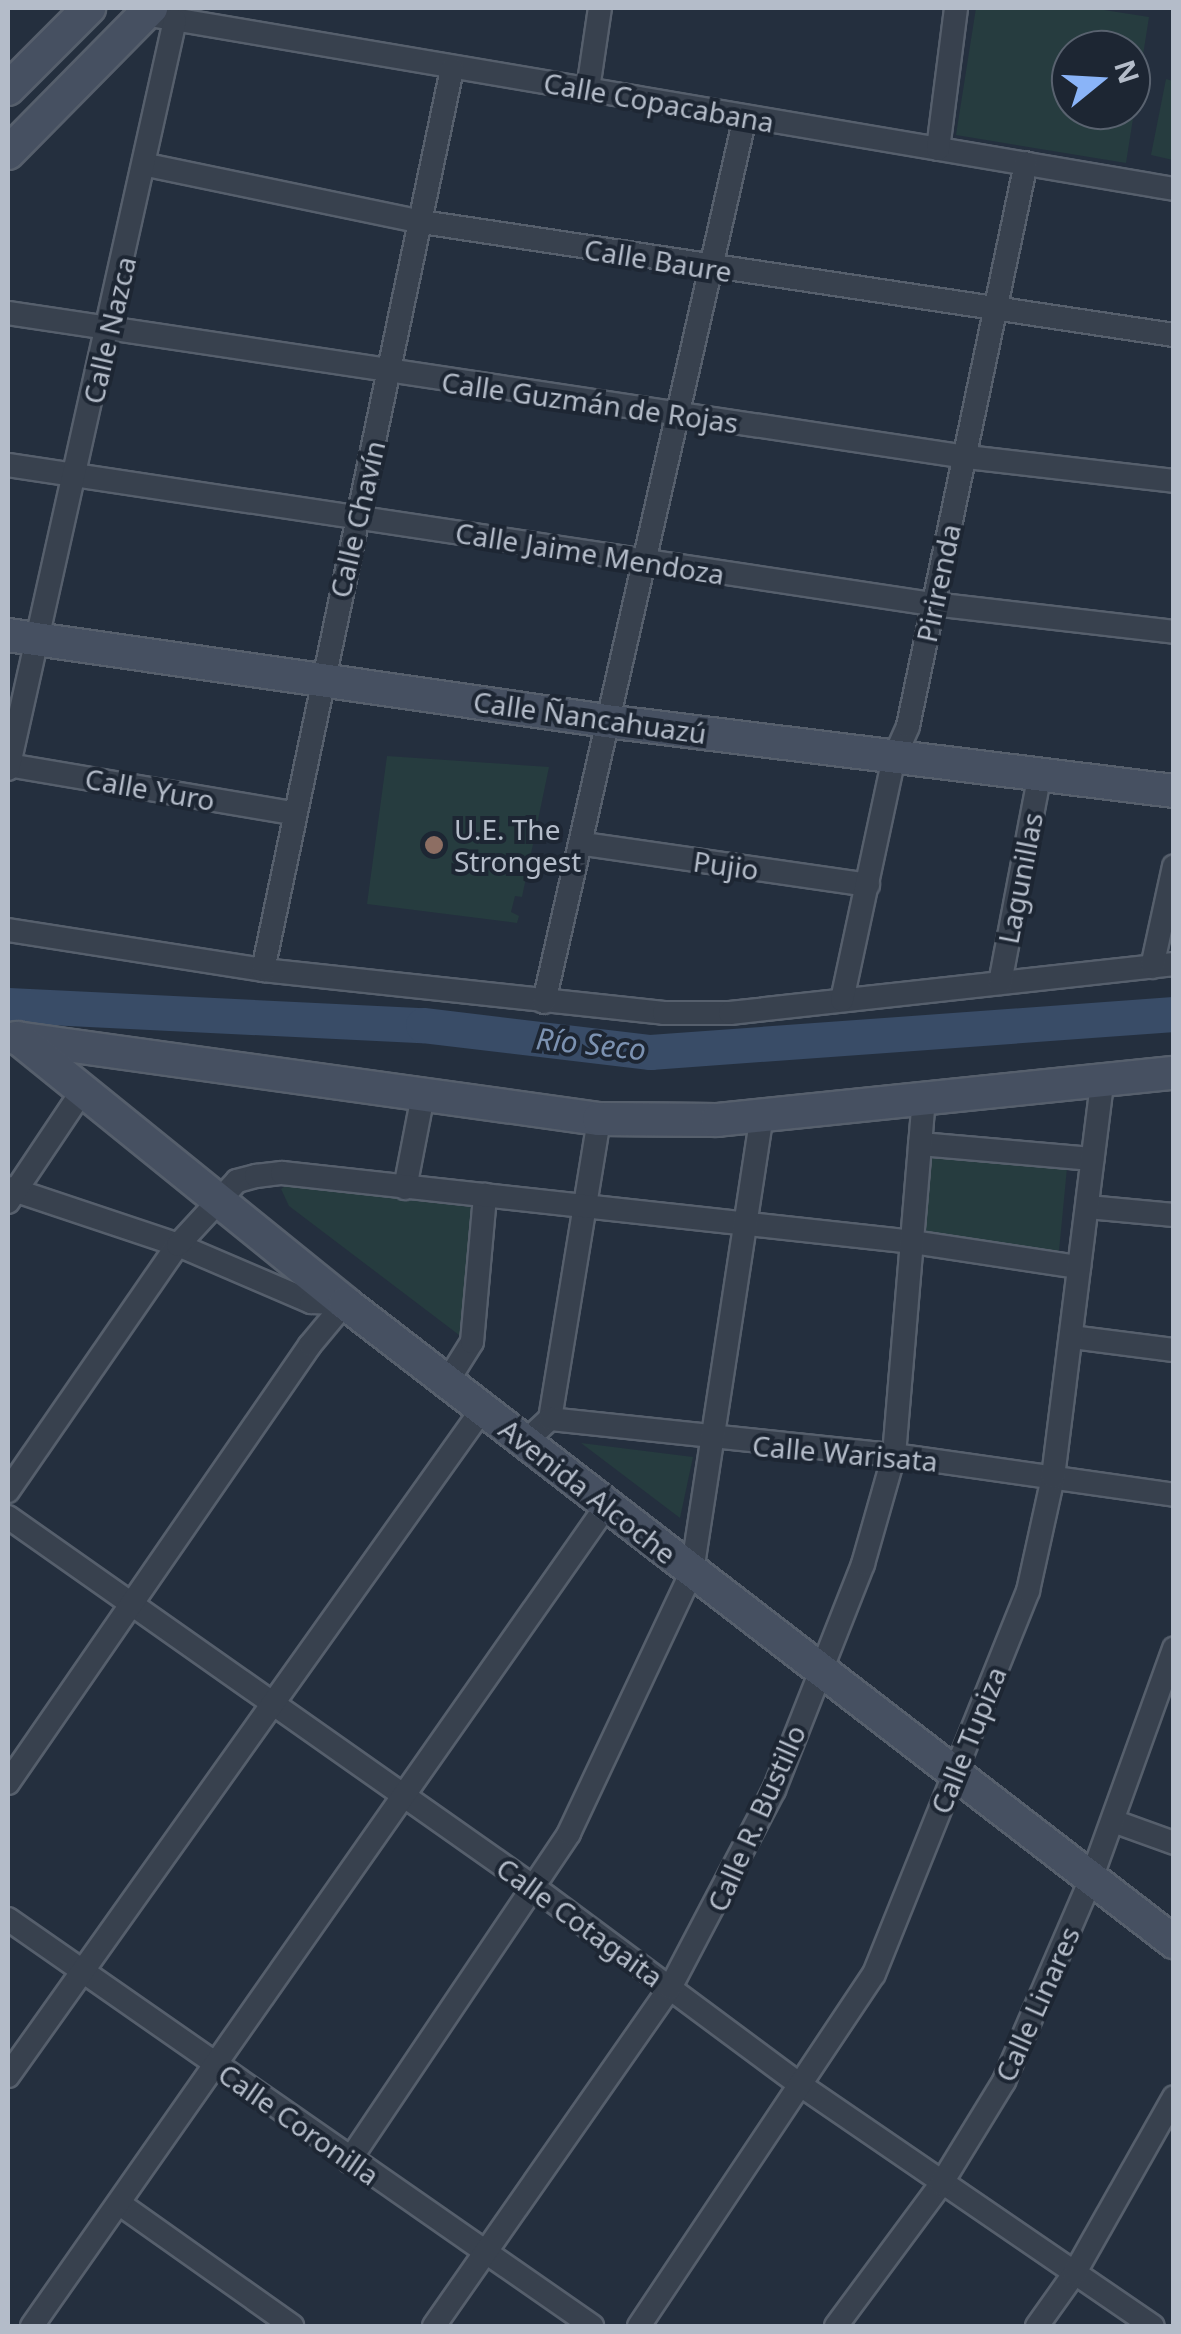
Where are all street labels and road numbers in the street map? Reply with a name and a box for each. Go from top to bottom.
street label: Calle Copacabana [541,65,777,139]
street label: Calle Baure [582,232,734,288]
street label: Calle Nazca [76,253,142,407]
street label: Calle Guzmán de Rojas [440,365,740,439]
street label: Calle Chavín [323,437,391,601]
street label: Calle Jaime Mendoza [453,515,727,591]
street label: Pirirenda [909,521,967,645]
street label: Calle Ñancahuazú [471,684,709,750]
street label: Calle Yuro [82,761,218,817]
street label: Lagunillas [991,810,1049,946]
street label: Pujio [691,844,761,886]
street label: Avenida Alcoche [493,1412,683,1570]
street label: Calle Warisata [751,1428,939,1478]
street label: Calle Tupiza [923,1662,1013,1818]
street label: Calle R. Bustillo [700,1719,812,1917]
street label: Calle Cotagaita [490,1850,670,1994]
street label: Calle Linares [988,1921,1086,2087]
street label: Calle Coronilla [212,2056,386,2192]

